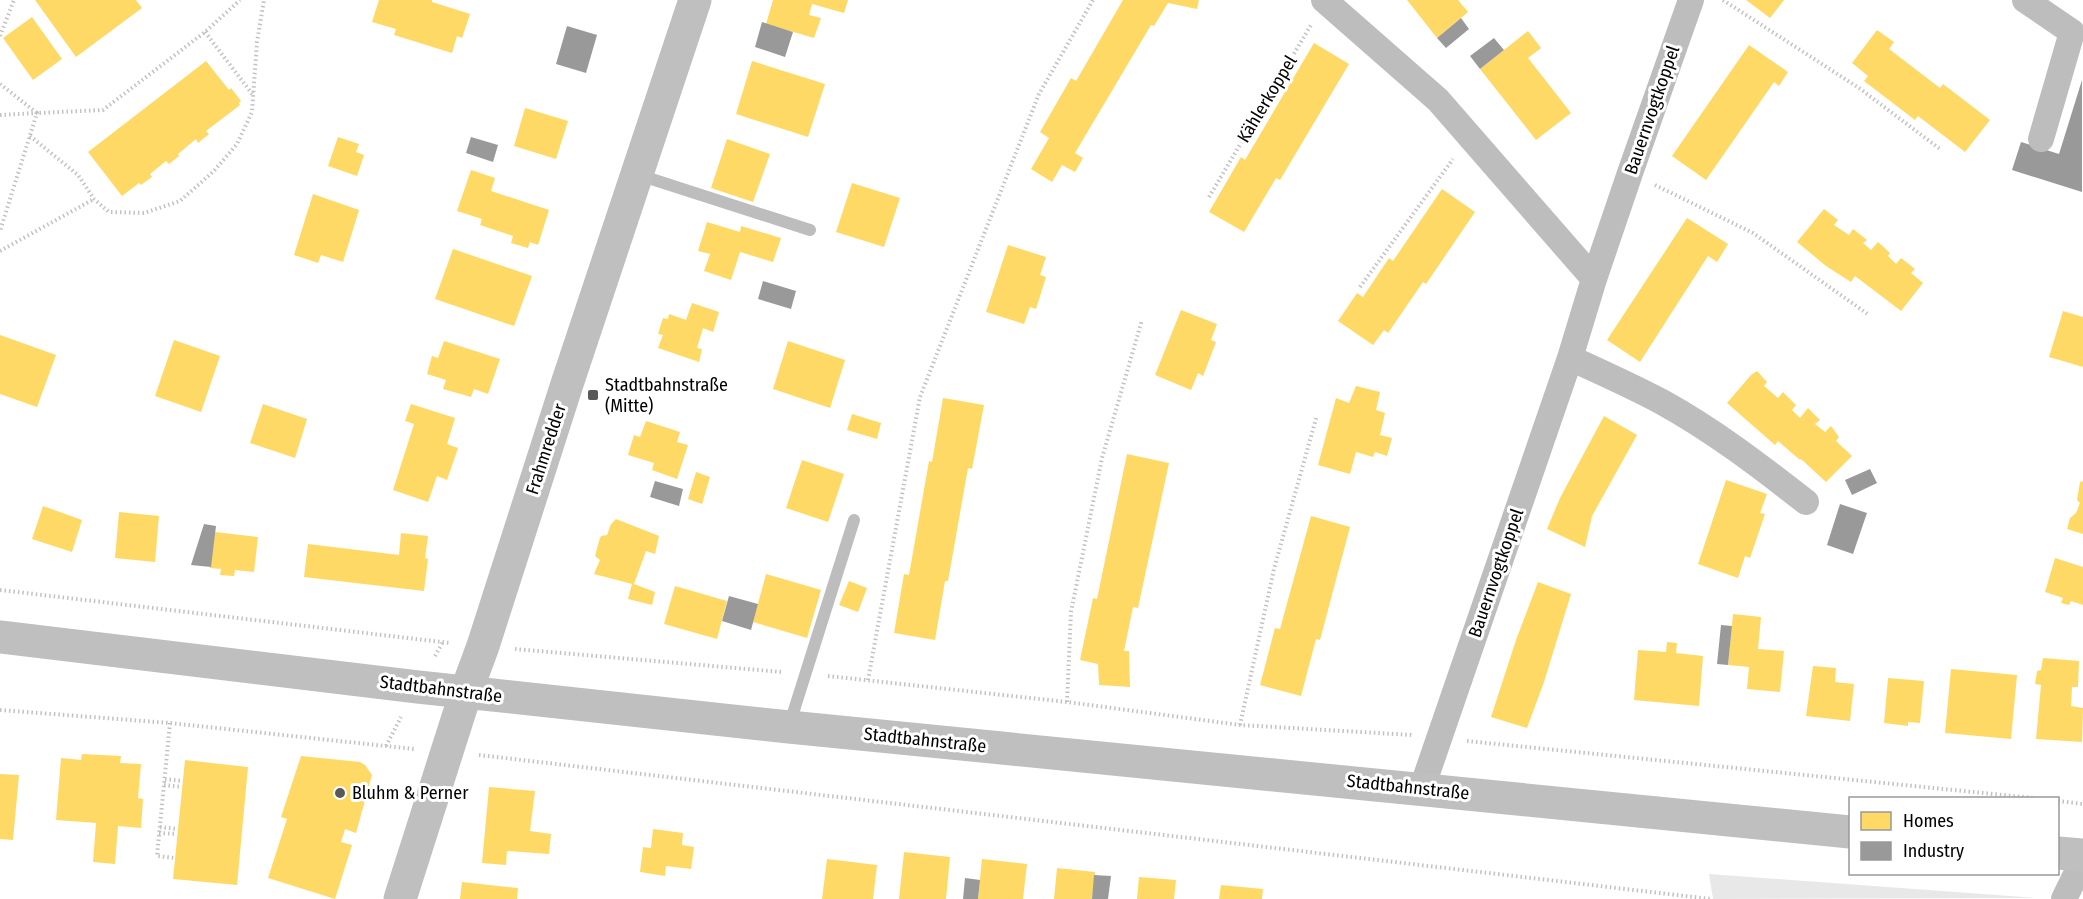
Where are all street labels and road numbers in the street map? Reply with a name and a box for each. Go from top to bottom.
street label: Bauernvogtkoppel [1620,42,1684,177]
street label: Kählerkoppel [1232,51,1302,147]
street label: Frahmredder [521,400,571,497]
street label: Bauernvogtkoppel [1464,505,1528,640]
street label: Stadtbahnstraße [379,671,503,707]
street label: Stadtbahnstraße [863,723,987,757]
street label: Stadtbahnstraße [1346,770,1470,804]

